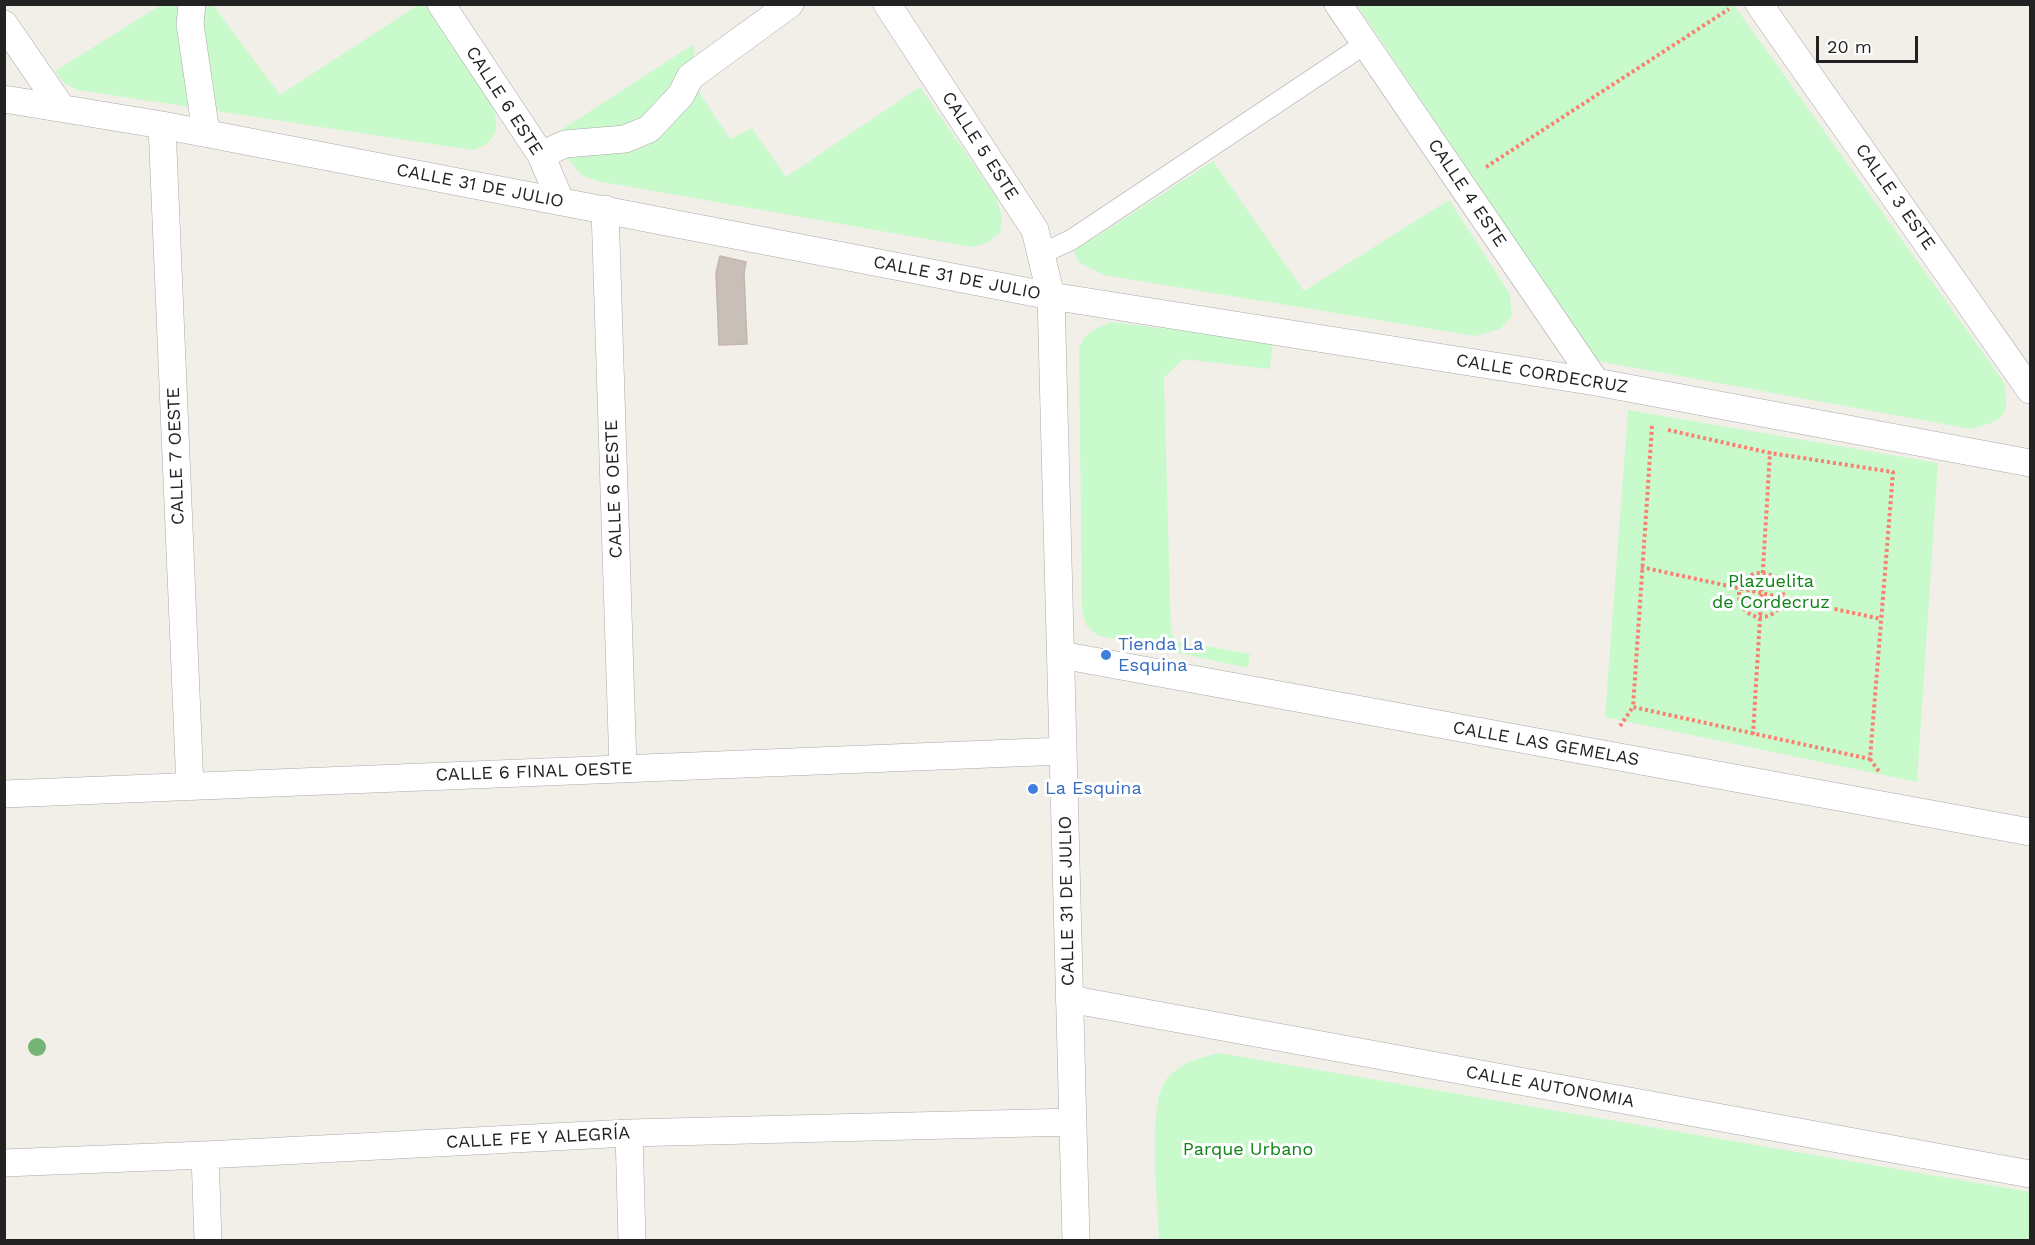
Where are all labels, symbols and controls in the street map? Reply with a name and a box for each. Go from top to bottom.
scale bar [1819,24,1921,62]
text: 20 m [1827,36,1872,57]
street label: CALLE 6 ESTE [461,43,547,159]
street label: CALLE 5 ESTE [937,88,1023,204]
street label: CALLE 4 ESTE [1423,135,1511,251]
street label: CALLE 3 ESTE [1850,140,1940,254]
street label: CALLE 31 DE JULIO [394,159,566,213]
street label: CALLE 31 DE JULIO [871,251,1043,305]
street label: CALLE CORDECRUZ [1455,350,1629,398]
street label: CALLE 7 OESTE [163,387,189,525]
street label: CALLE 6 OESTE [601,419,627,559]
park label: Plazuelita de Cordecruz [1712,571,1830,614]
place label: Tienda La Esquina [1118,634,1203,676]
marker: Tienda La Esquina [1099,648,1113,662]
street label: CALLE LAS GEMELAS [1451,717,1641,771]
street label: CALLE 6 FINAL OESTE [435,758,633,786]
place label: La Esquina [1045,778,1142,800]
marker: La Esquina [1026,782,1040,796]
street label: CALLE 31 DE JULIO [1055,816,1079,986]
street label: CALLE AUTONOMIA [1464,1062,1636,1112]
street label: CALLE FE Y ALEGRÍA [445,1122,631,1154]
park label: Parque Urbano [1183,1139,1313,1161]

